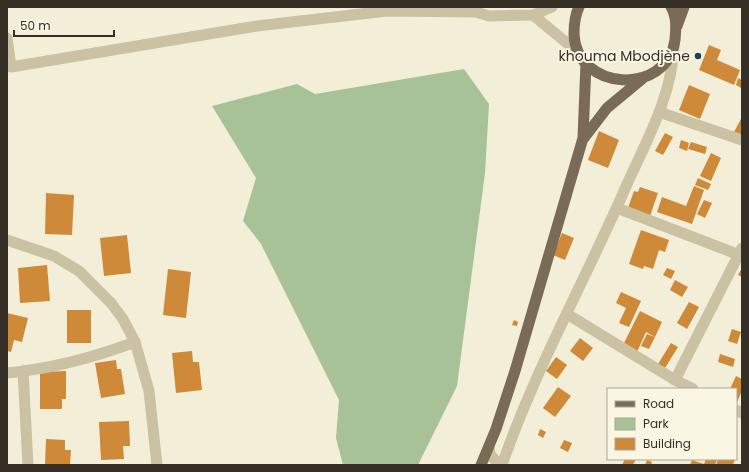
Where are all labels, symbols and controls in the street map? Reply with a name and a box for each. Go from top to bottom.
scale bar [14,12,114,38]
text: 50 m [20,17,51,34]
place label: khouma Mbodjène [559,46,690,66]
marker: khouma Mbodjène [693,51,703,61]
legend [607,388,737,460]
text: Road [643,395,674,412]
text: Park [643,415,670,432]
text: Building [643,435,691,452]

